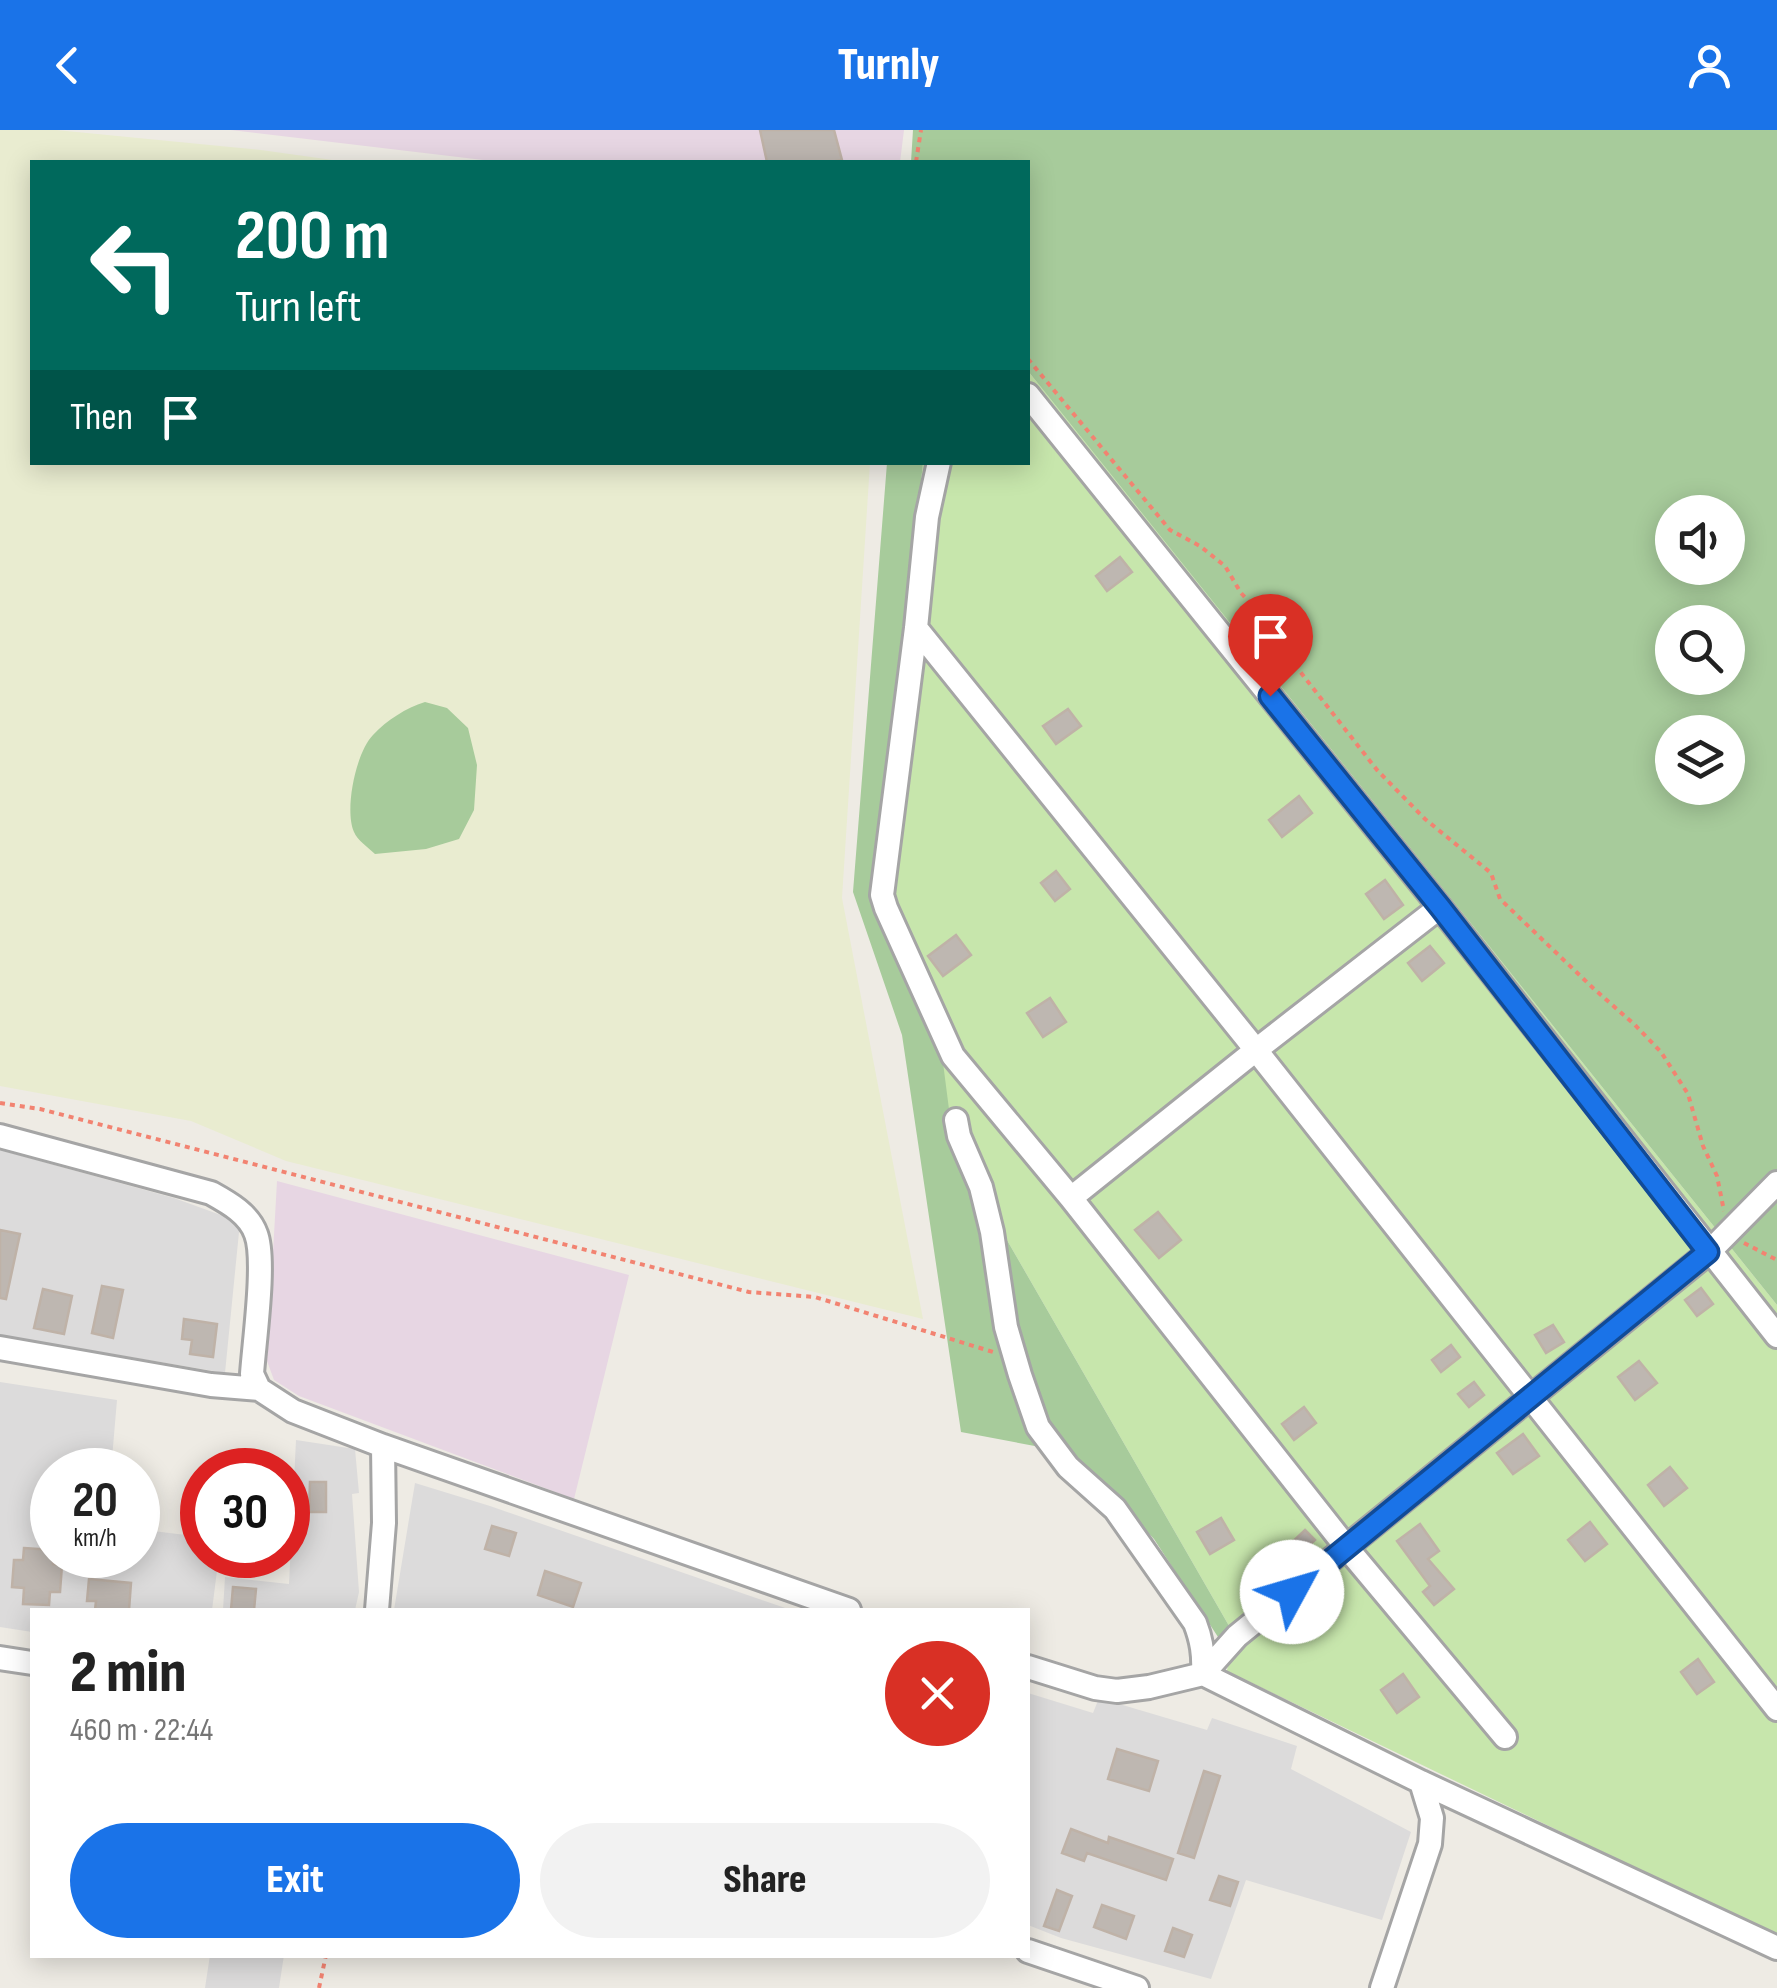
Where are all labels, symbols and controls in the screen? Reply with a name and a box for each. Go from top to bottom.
icon: back [40,38,95,93]
text: Turnly [838,38,939,93]
icon: person [1682,38,1737,93]
text: 200 m [235,195,390,279]
icon: left [70,200,200,330]
text: Turn left [235,280,361,335]
icon: arrive [153,390,208,445]
text: Then [70,395,133,440]
map controls [1655,495,1745,805]
button: sound [1655,495,1745,585]
pin [1228,594,1313,697]
button: search [1655,605,1745,695]
icon: arrive [1243,609,1298,664]
button: layers [1655,715,1745,805]
speed limit sign: 30 [180,1448,310,1578]
text: 20 [72,1471,118,1531]
text: km/h [73,1523,117,1554]
position arrow [1240,1540,1344,1644]
text: 2 min [70,1637,186,1709]
button: close [885,1641,990,1746]
text: 460 m · 22:44 [70,1711,213,1750]
button: Exit [70,1823,520,1938]
button: Share [540,1823,990,1938]

